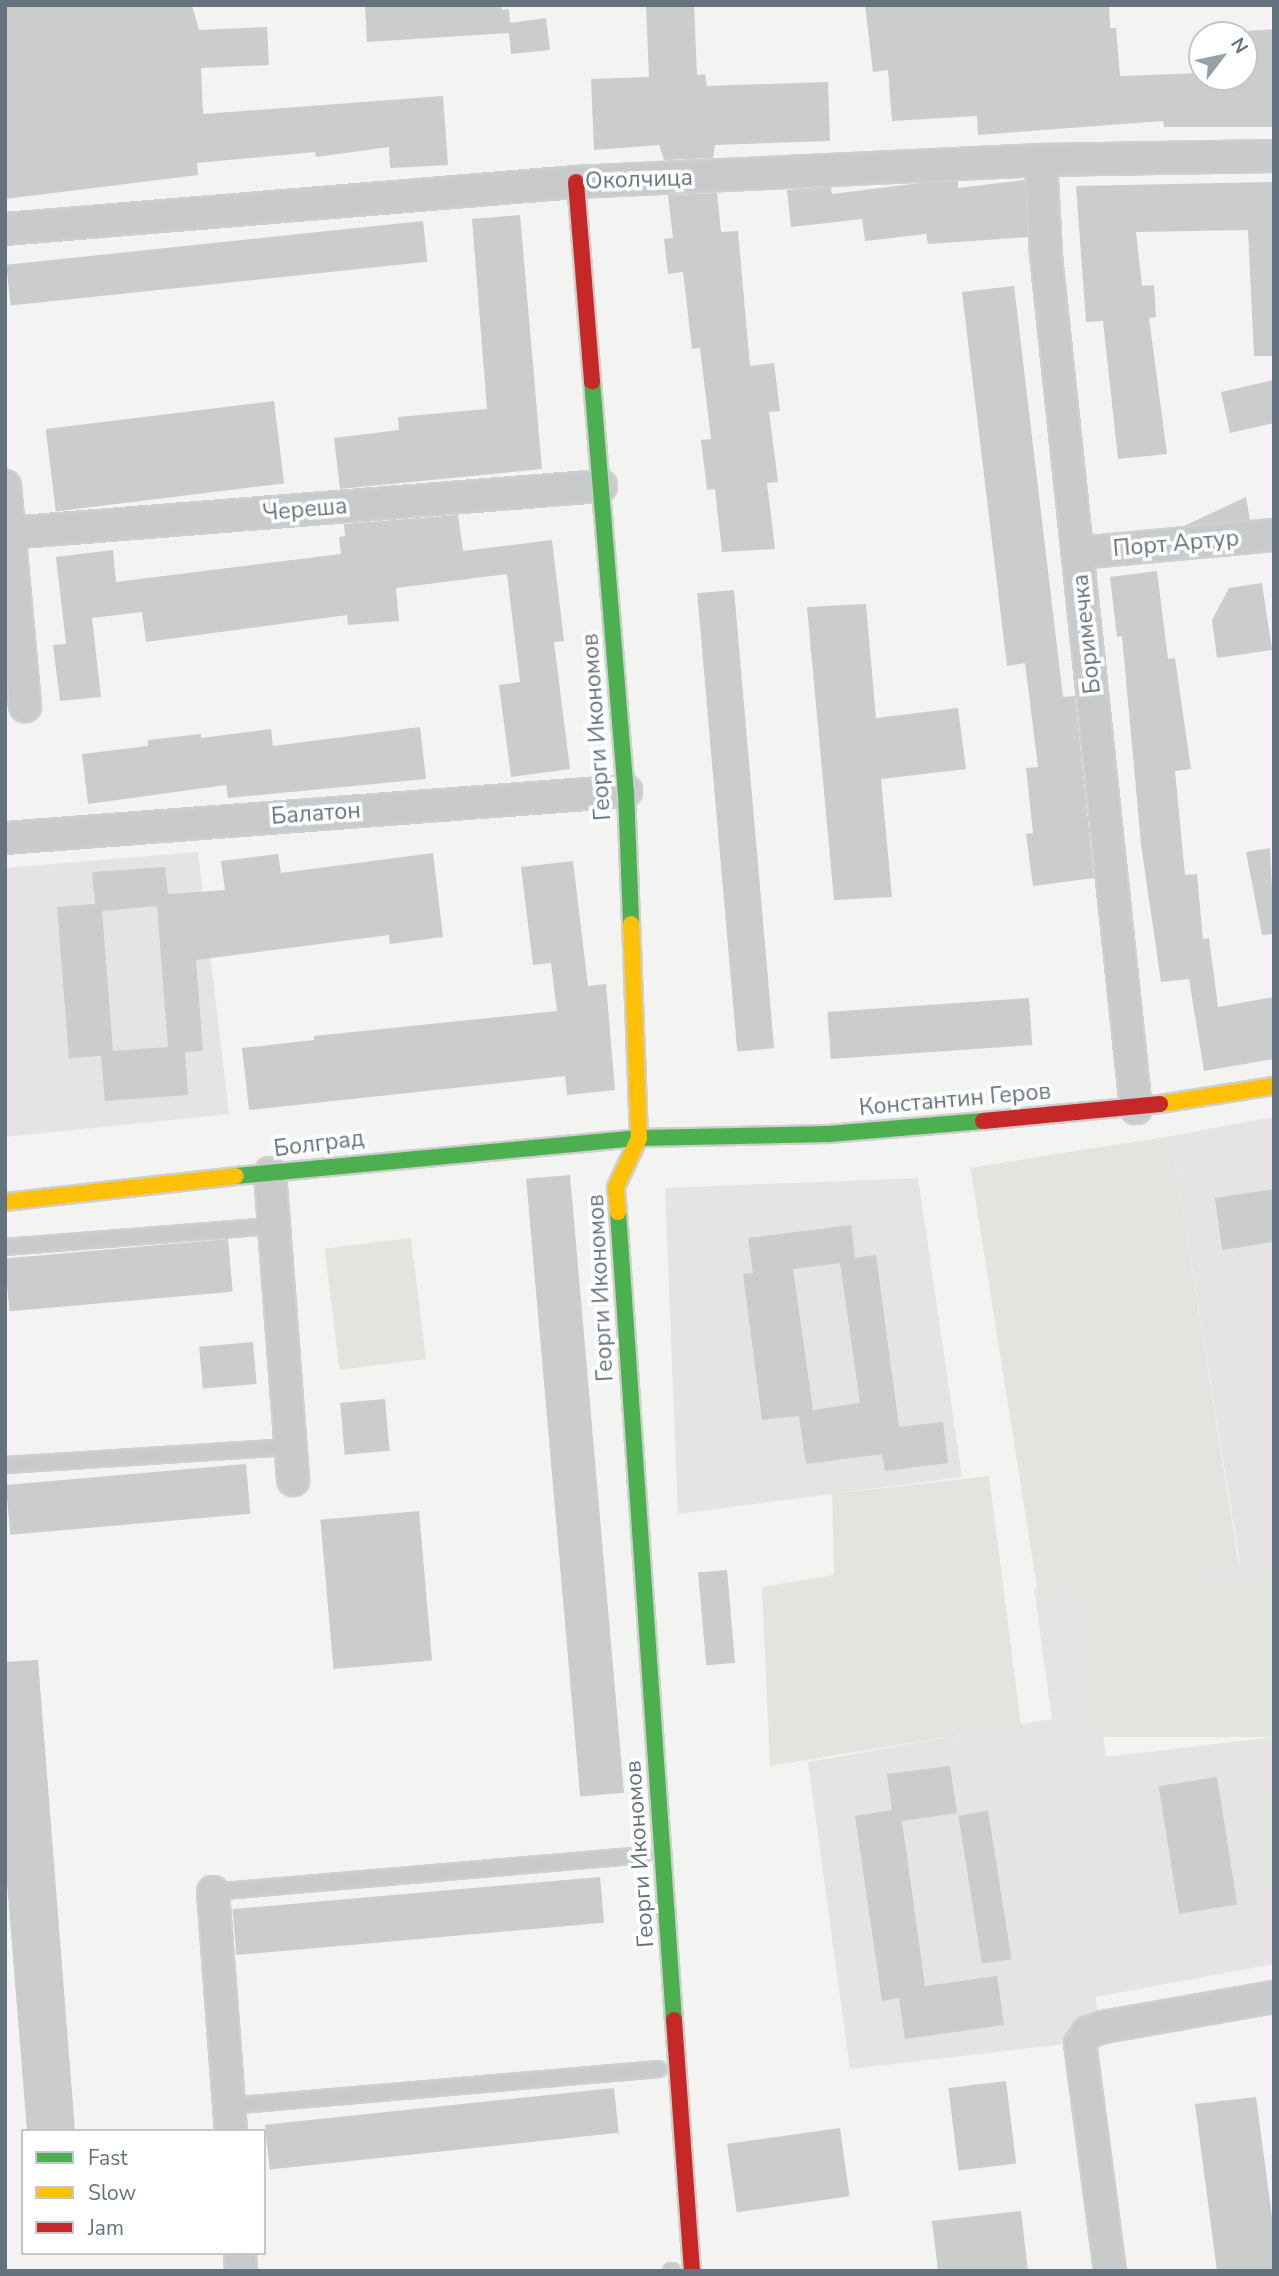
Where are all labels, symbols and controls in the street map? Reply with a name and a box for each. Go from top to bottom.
north arrow [1188,21,1258,91]
text: N [1224,33,1254,59]
street label: Околчица [585,164,693,196]
street label: Череша [262,493,348,527]
street label: Порт Артур [1112,525,1240,563]
street label: Боримечка [1067,573,1107,695]
street label: Георги Икономов [577,632,617,822]
street label: Балатон [270,797,362,831]
street label: Константин Геров [858,1078,1052,1122]
street label: Болград [272,1125,366,1163]
street label: Георги Икономов [582,1194,620,1382]
street label: Георги Икономов [620,1759,660,1949]
legend [21,2129,266,2255]
text: Fast [88,2144,128,2172]
text: Slow [88,2179,136,2207]
text: Jam [88,2214,124,2242]

